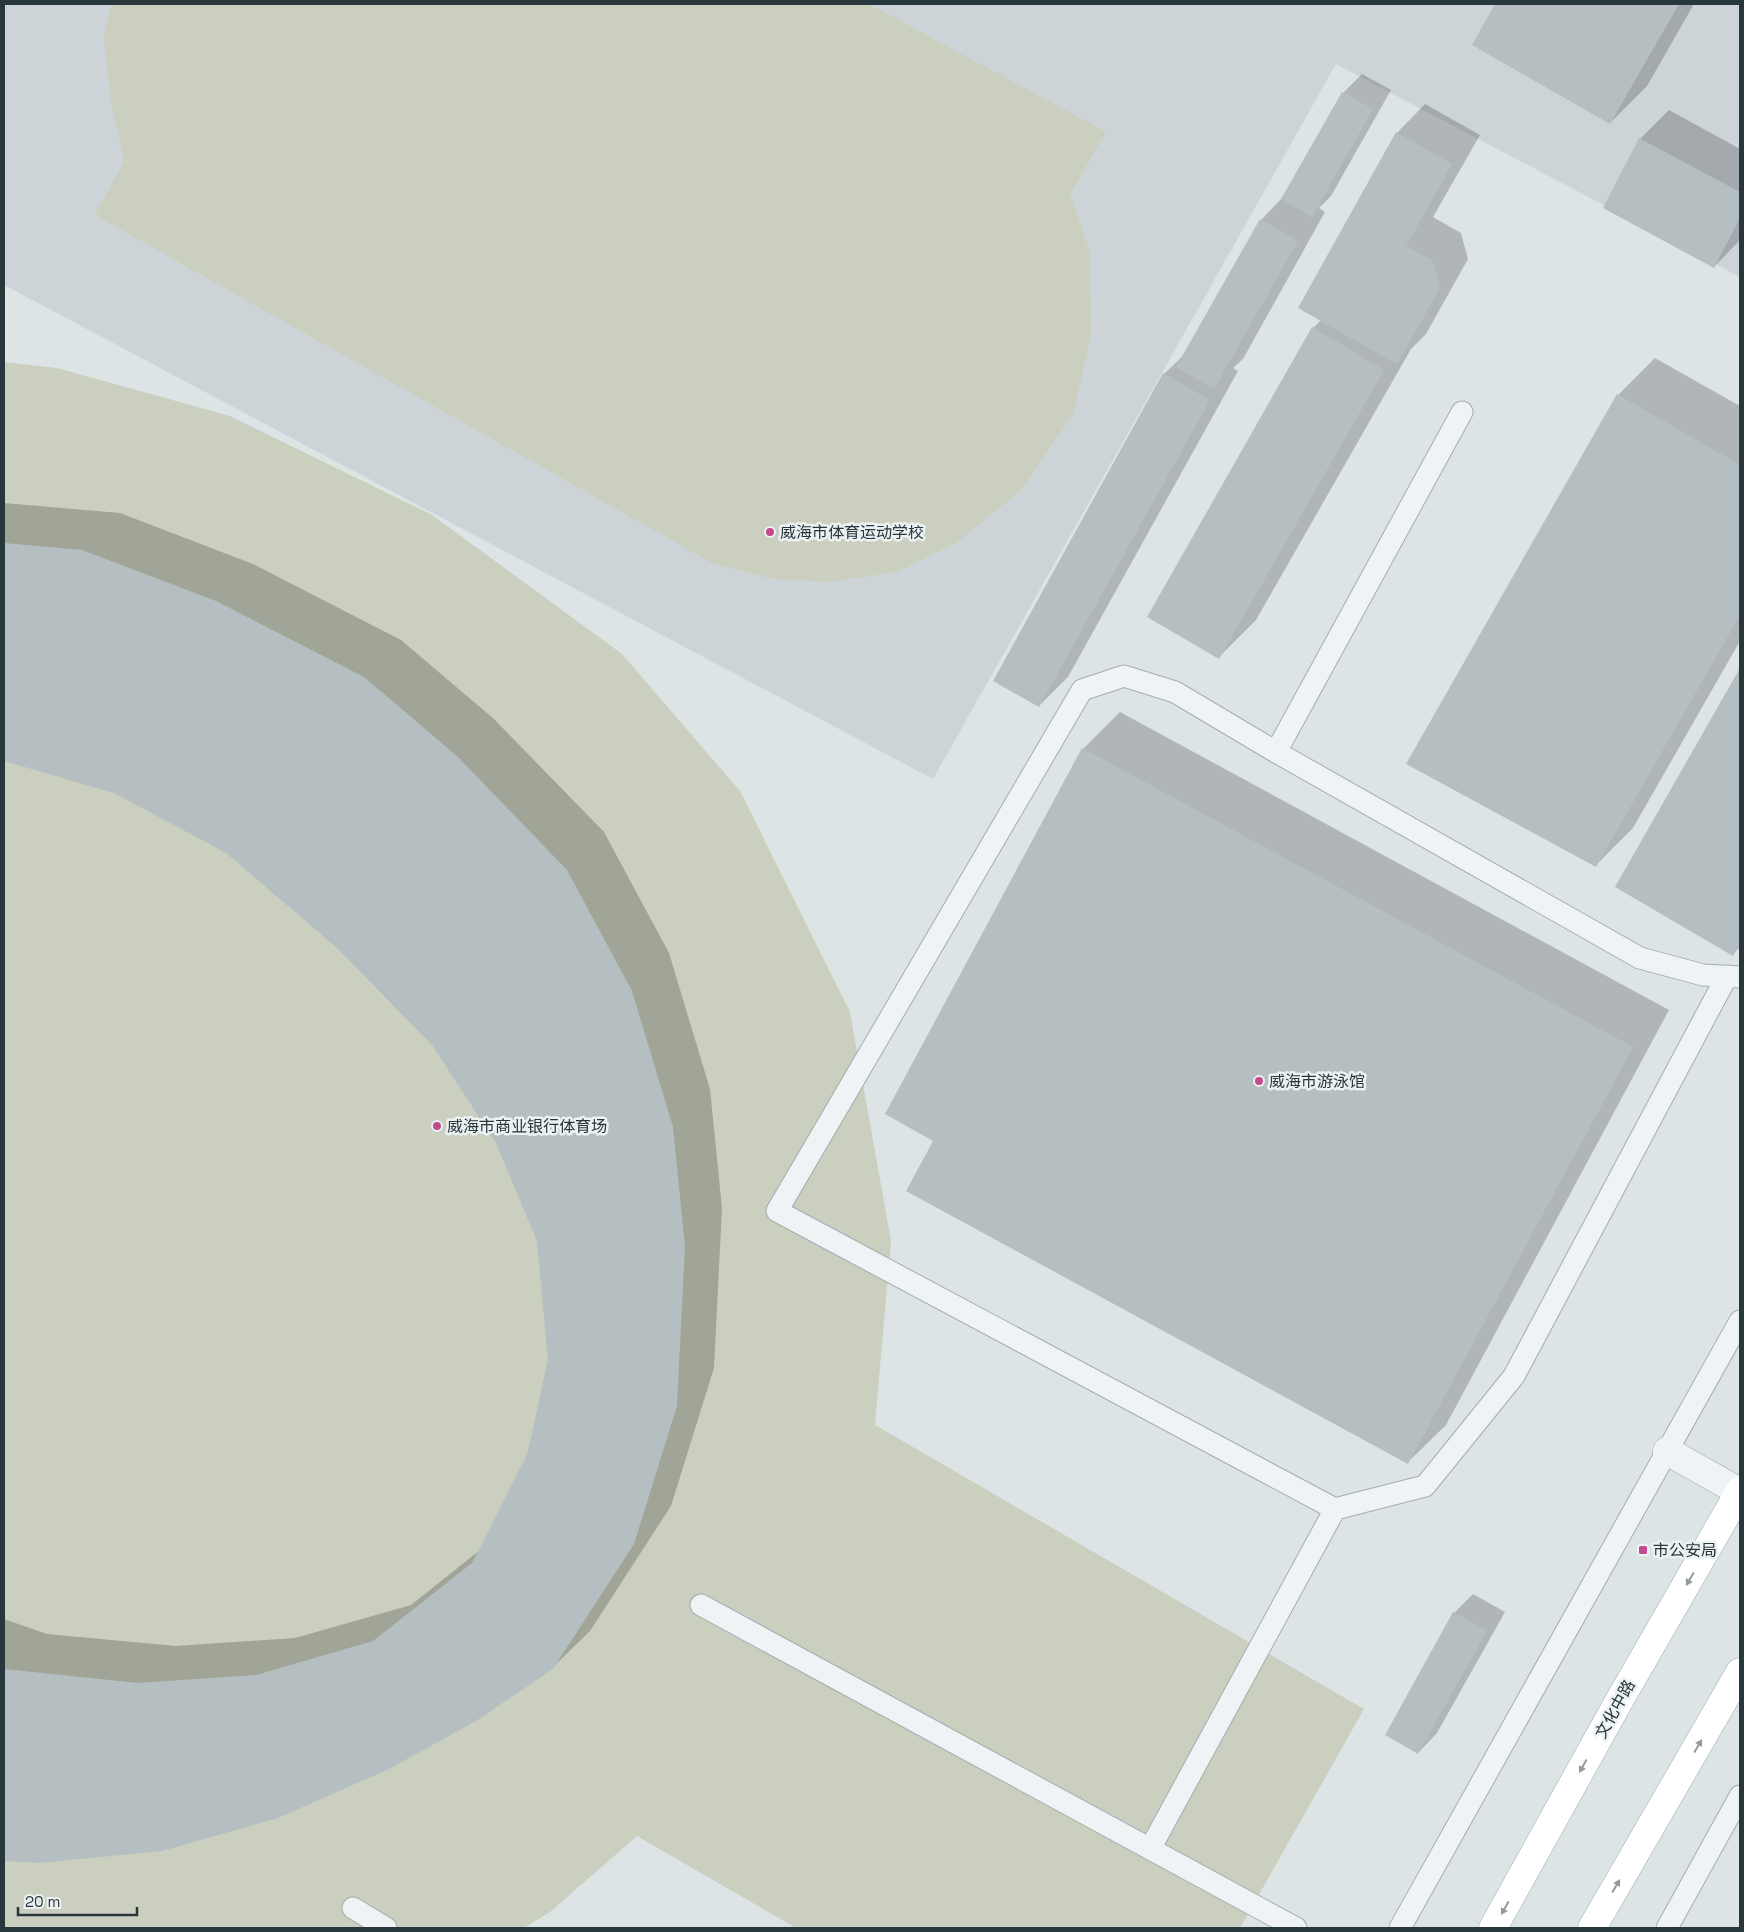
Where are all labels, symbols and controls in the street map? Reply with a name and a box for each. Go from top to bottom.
place label: 威海市体育运动学校 [780,522,924,543]
marker: 威海市体育运动学校 [764,526,776,538]
place label: 威海市游泳馆 [1269,1071,1365,1092]
marker: 威海市游泳馆 [1253,1075,1265,1087]
place label: 威海市商业银行体育场 [447,1116,607,1137]
marker: 威海市商业银行体育场 [431,1120,443,1132]
place label: 市公安局 [1653,1540,1717,1561]
marker: 市公安局 [1637,1544,1649,1556]
one-way arrow [1685,1572,1694,1585]
street label: 文化中路 [1590,1676,1640,1742]
one-way arrow [1694,1738,1702,1753]
one-way arrow [1579,1759,1588,1772]
one-way arrow [1612,1880,1621,1893]
scale bar [18,1884,136,1916]
text: 20 m [25,1892,60,1911]
one-way arrow [1500,1901,1509,1914]

